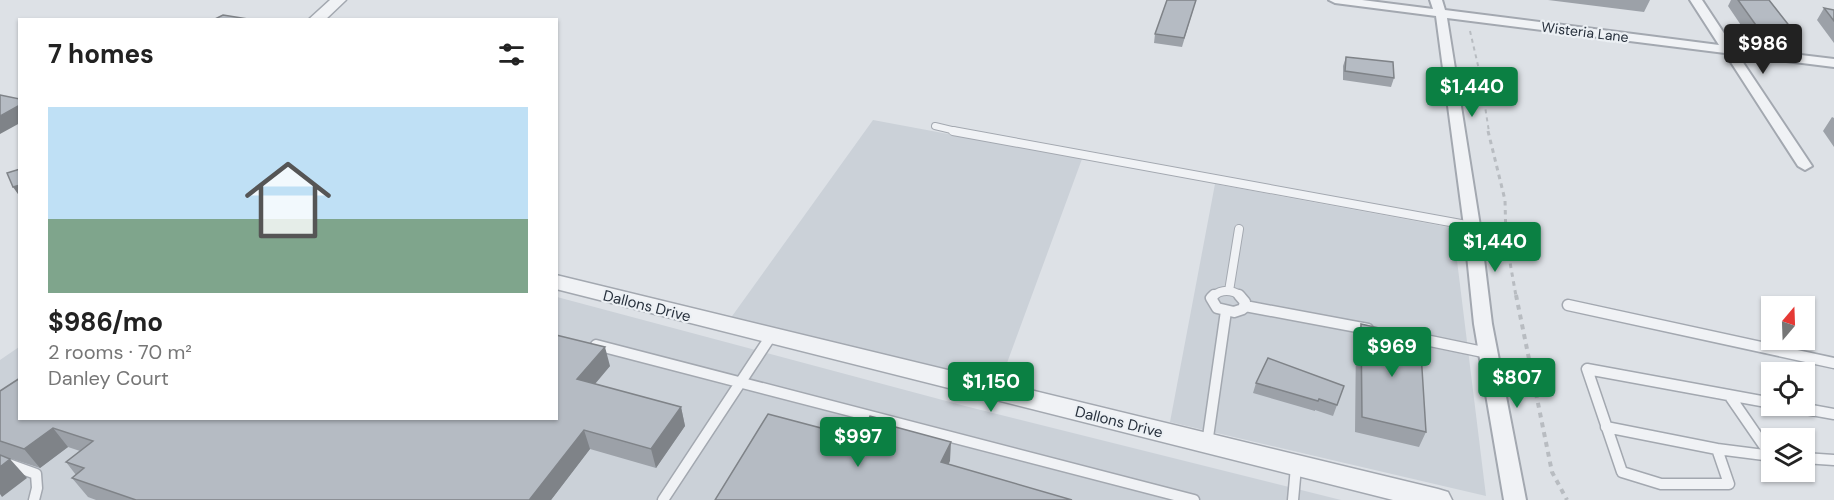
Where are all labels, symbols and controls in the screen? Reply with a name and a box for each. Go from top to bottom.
street label: Wisteria Lane [1540,18,1630,46]
pin: $986 [1727,24,1799,75]
text: $986 [1738,30,1788,56]
text: 7 homes [48,37,154,71]
icon: filters [495,38,528,71]
pin: $1,440 [1423,67,1521,118]
text: $1,440 [1440,73,1504,99]
icon: home [234,146,342,254]
pin: $1,440 [1446,222,1544,273]
text: $1,440 [1463,228,1527,254]
street label: Dallons Drive [601,285,693,327]
north arrow [1761,296,1815,350]
map controls [1761,296,1815,482]
text: $986/mo [48,305,163,339]
pin: $969 [1356,327,1428,378]
text: $969 [1367,333,1417,359]
text: 2 rooms · 70 m² [48,339,192,365]
pin: $807 [1481,358,1553,409]
pin: $1,150 [942,362,1040,413]
button: locate [1761,362,1815,416]
text: $807 [1492,364,1542,390]
text: Danley Court [48,365,169,391]
text: $1,150 [962,368,1020,394]
street label: Dallons Drive [1073,401,1165,443]
pin: $997 [822,417,894,468]
text: $997 [834,423,882,449]
button: layers [1761,428,1815,482]

